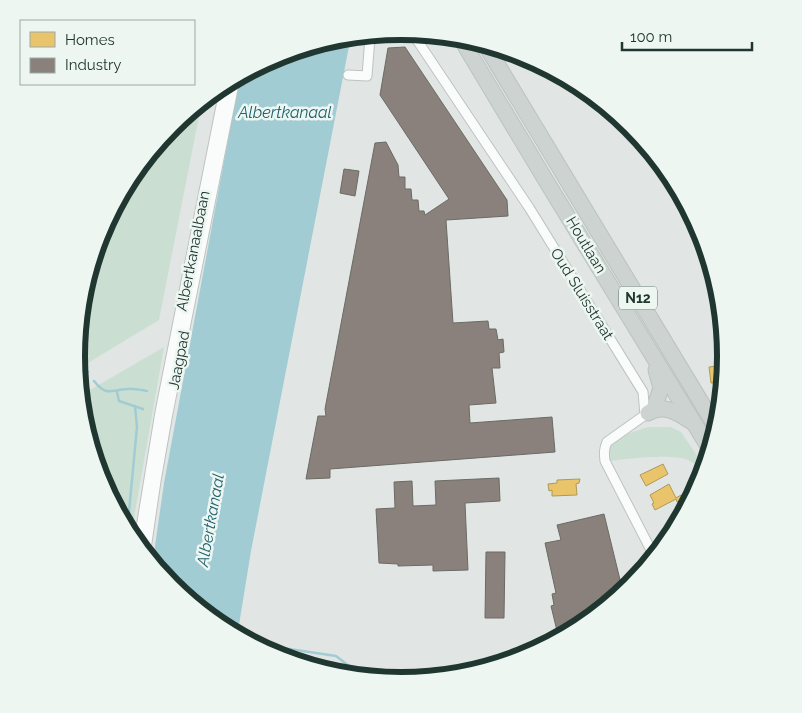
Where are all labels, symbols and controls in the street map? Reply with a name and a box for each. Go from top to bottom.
legend [20,20,195,85]
scale bar [622,20,752,52]
text: 100 m [630,28,672,46]
text: Homes [65,31,115,49]
text: Industry [65,56,121,74]
water label: Albertkanaal [237,103,332,122]
street label: Albertkanaalbaan [173,189,213,313]
street label: Houtlaan [562,213,610,277]
street label: Oud Sluisstraat [547,245,617,343]
road number: N12 [619,286,657,310]
street label: Jaagpad [164,329,194,391]
water label: Albertkanaal [193,472,228,569]

